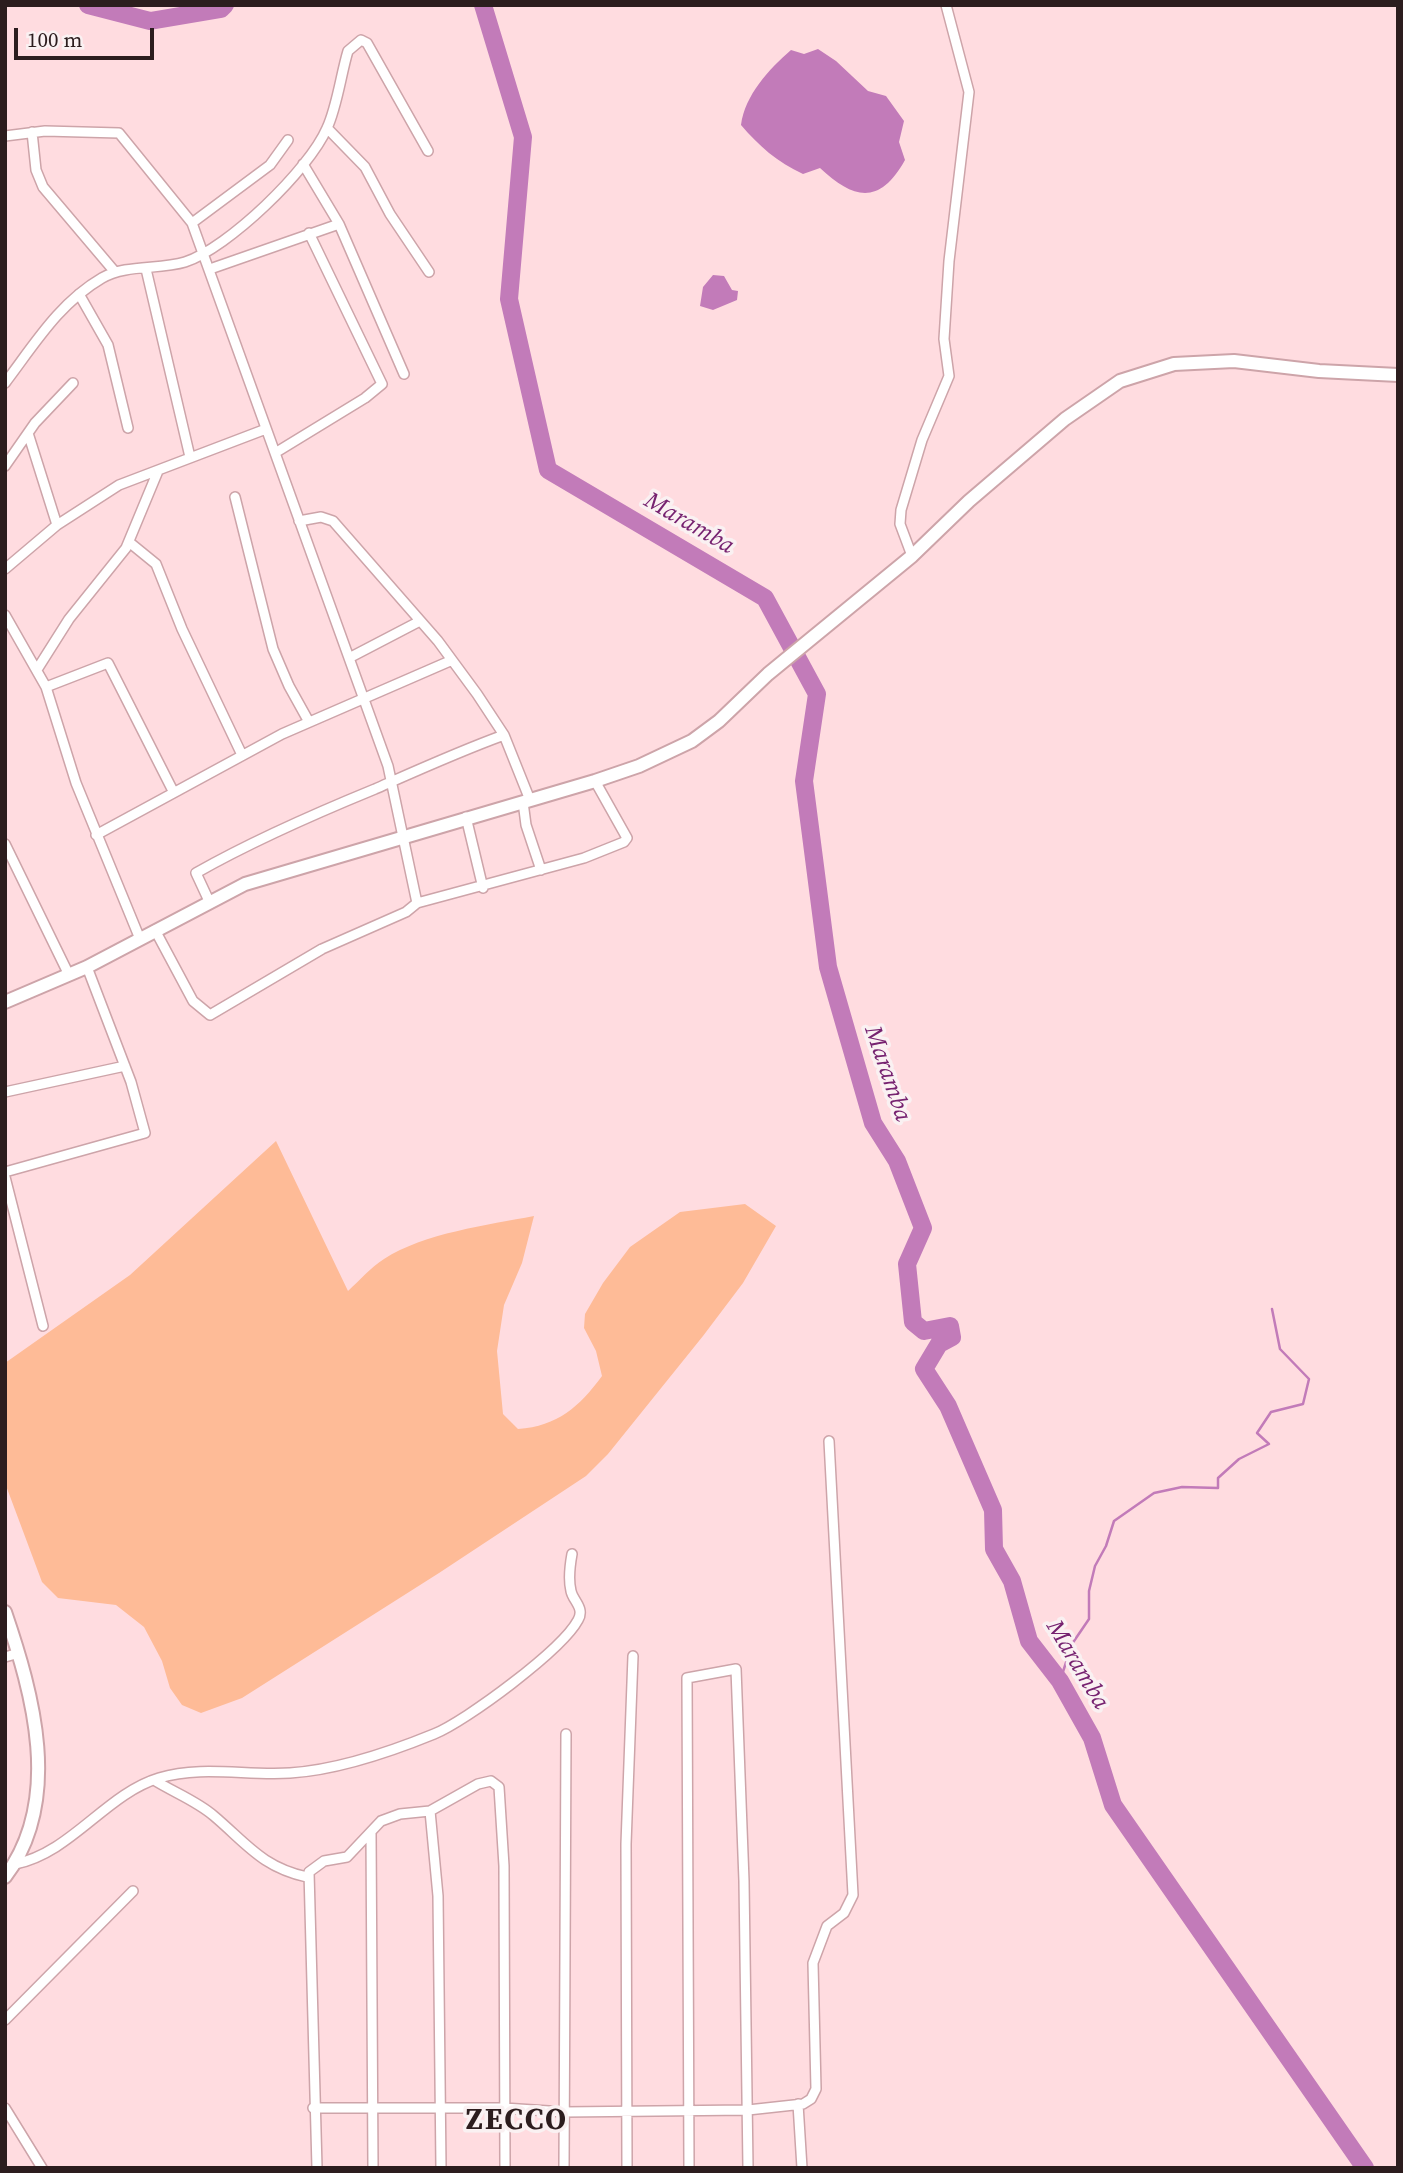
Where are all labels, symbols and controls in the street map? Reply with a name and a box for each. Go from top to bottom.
scale bar [18,14,158,58]
text: 100 m [27,25,82,54]
water label: Maramba [639,487,739,561]
water label: Maramba [857,1022,917,1126]
water label: Maramba [1039,1615,1115,1715]
district label: ZECCO [466,2103,568,2139]

